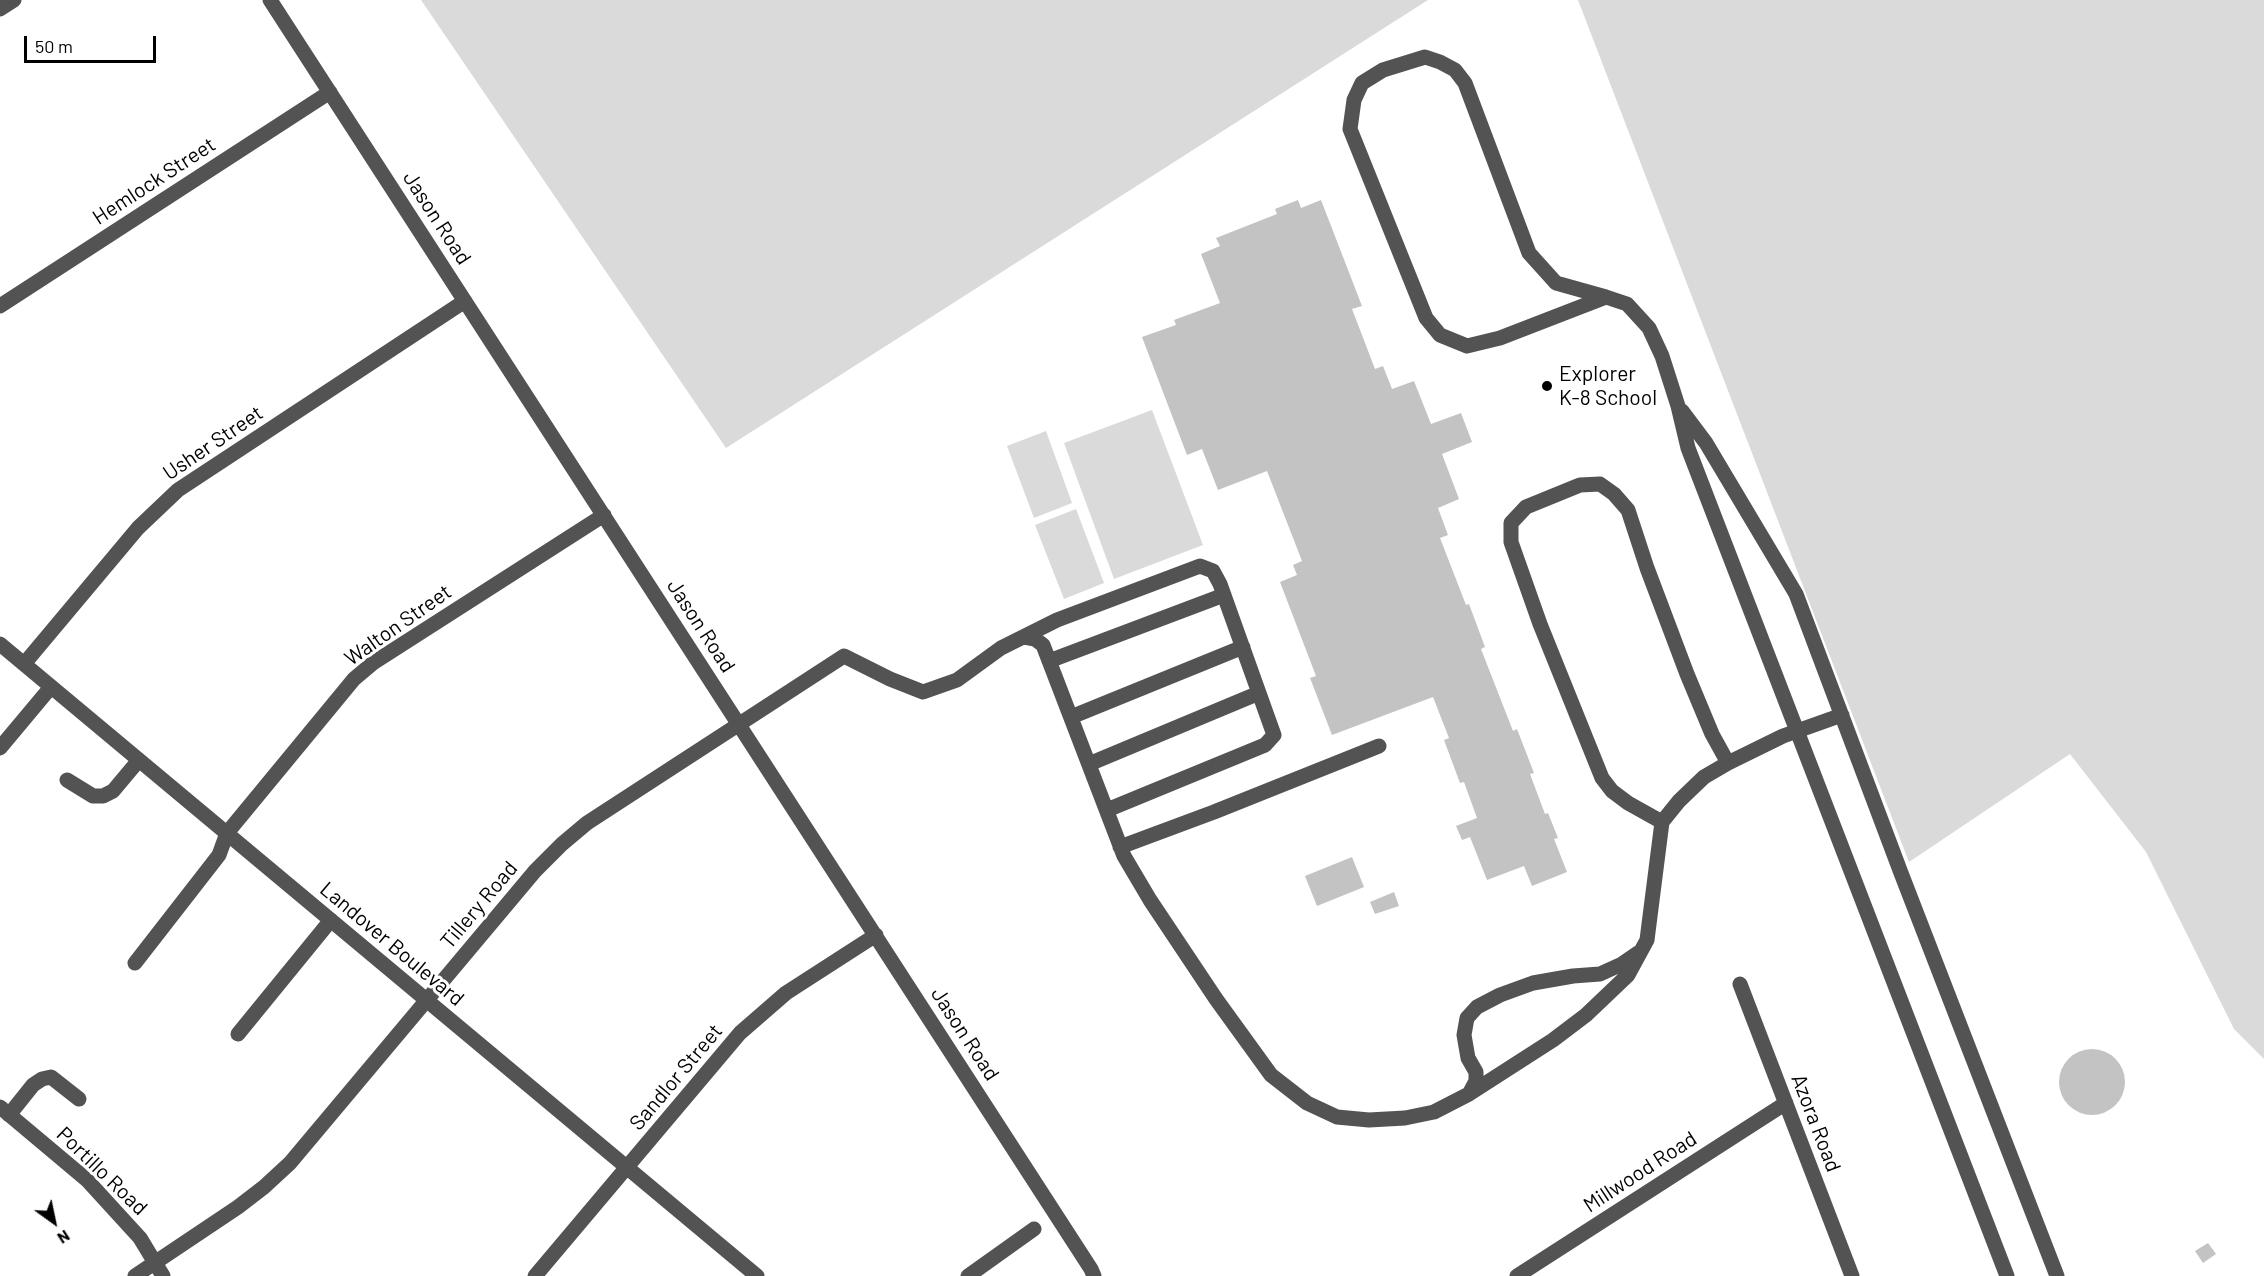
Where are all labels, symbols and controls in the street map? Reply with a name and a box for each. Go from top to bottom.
scale bar [27,24,159,62]
text: 50 m [35,35,73,57]
street label: Hemlock Street [88,132,220,230]
street label: Jason Road [397,167,477,269]
place label: Explorer K-8 School [1559,361,1657,411]
marker: Explorer K-8 School [1540,379,1554,393]
street label: Usher Street [158,400,268,486]
street label: Jason Road [661,575,741,677]
street label: Walton Street [340,579,456,671]
street label: Tillery Road [435,856,523,954]
street label: Landover Boulevard [315,876,469,1012]
street label: Jason Road [925,983,1005,1085]
street label: Sandlor Street [624,1019,728,1135]
street label: Azora Road [1786,1071,1846,1175]
street label: Portillo Road [51,1122,153,1220]
street label: Millwood Road [1579,1126,1701,1218]
north arrow [24,1192,84,1252]
text: N [54,1227,74,1248]

